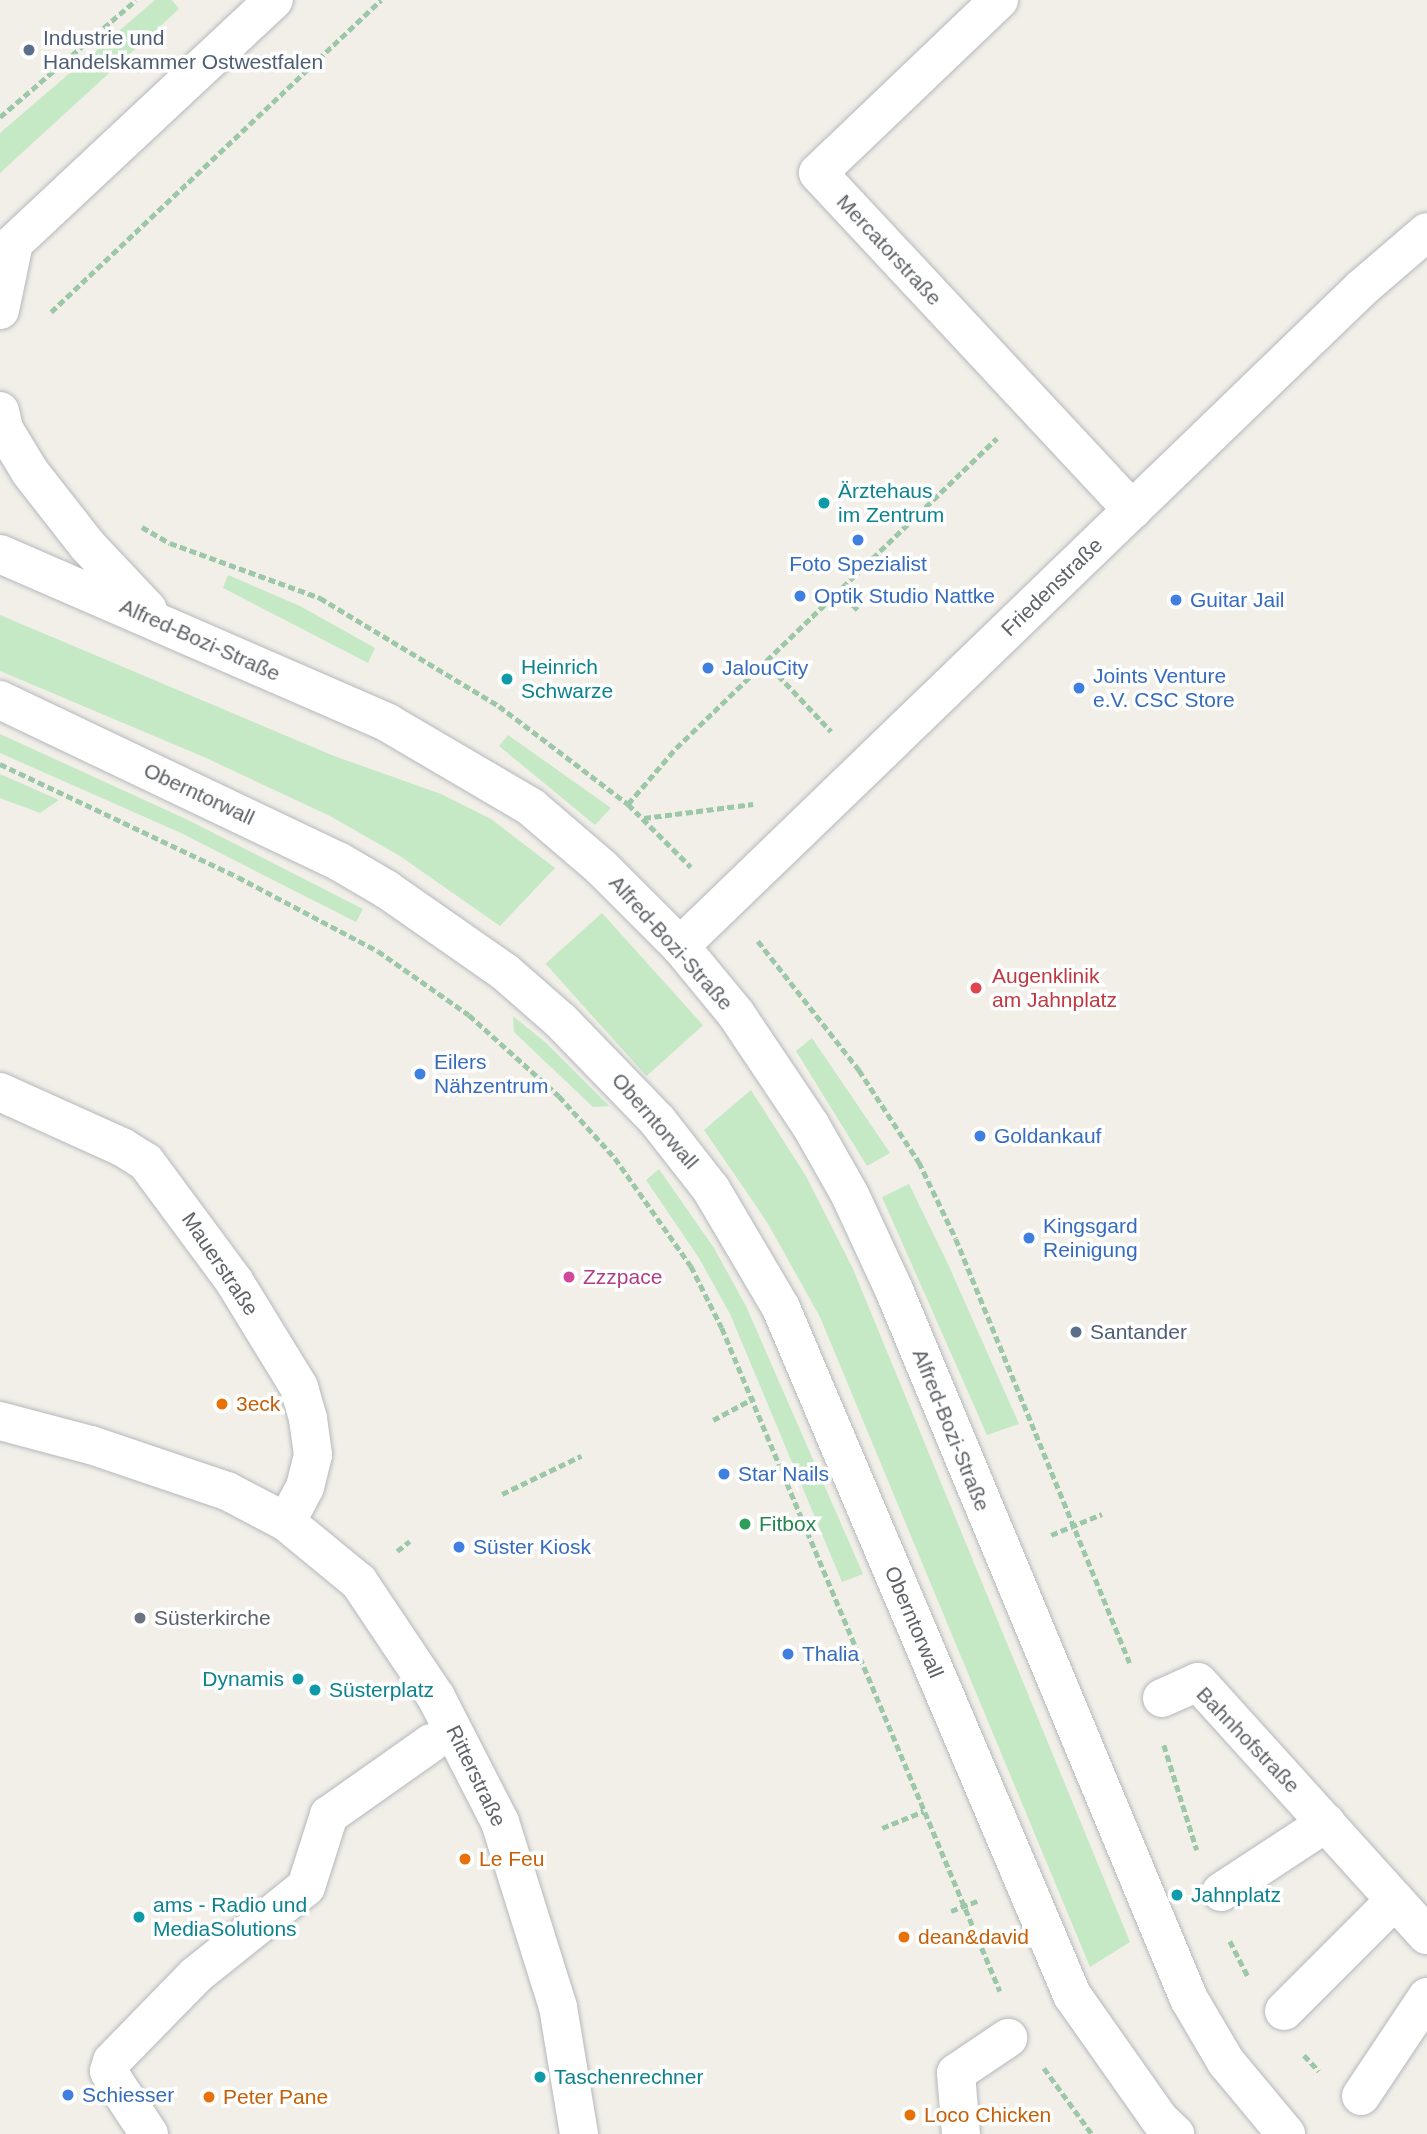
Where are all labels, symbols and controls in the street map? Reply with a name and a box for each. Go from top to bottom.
place label: Industrie und Handelskammer Ostwestfalen [43,25,323,75]
marker: Industrie und Handelskammer Ostwestfalen [21,42,37,58]
street label: Mercatorstraße [831,189,947,311]
place label: Ärztehaus im Zentrum [838,478,944,528]
marker: Ärztehaus im Zentrum [816,495,832,511]
marker: Foto Spezialist [850,532,866,548]
street label: Friedenstraße [996,533,1108,641]
place label: Foto Spezialist [789,551,927,577]
place label: Optik Studio Nattke [814,583,995,609]
place label: Guitar Jail [1190,587,1285,613]
marker: Optik Studio Nattke [792,588,808,604]
marker: Guitar Jail [1168,592,1184,608]
street label: Alfred-Bozi-Straße [116,593,284,687]
place label: Heinrich Schwarze [521,654,613,704]
place label: JalouCity [722,655,808,681]
marker: JalouCity [700,660,716,676]
place label: Joints Venture e.V. CSC Store [1093,663,1235,713]
marker: Heinrich Schwarze [499,671,515,687]
marker: Joints Venture e.V. CSC Store [1071,680,1087,696]
street label: Oberntorwall [140,757,258,831]
street label: Alfred-Bozi-Straße [604,870,738,1016]
place label: Augenklinik am Jahnplatz [992,963,1117,1013]
marker: Augenklinik am Jahnplatz [966,978,986,998]
place label: Eilers Nähzentrum [434,1049,548,1099]
marker: Eilers Nähzentrum [412,1066,428,1082]
street label: Oberntorwall [606,1068,704,1174]
place label: Goldankauf [994,1123,1101,1149]
marker: Goldankauf [972,1128,988,1144]
street label: Mauerstraße [176,1208,264,1320]
place label: Kingsgard Reinigung [1043,1213,1138,1263]
marker: Kingsgard Reinigung [1021,1230,1037,1246]
place label: Zzzpace [583,1264,662,1290]
marker: Zzzpace [561,1269,577,1285]
place label: Santander [1090,1319,1187,1345]
marker: Santander [1068,1324,1084,1340]
street label: Alfred-Bozi-Straße [907,1345,995,1515]
place label: 3eck [236,1391,280,1417]
marker: 3eck [214,1396,230,1412]
place label: Star Nails [738,1461,829,1487]
marker: Star Nails [716,1466,732,1482]
place label: Fitbox [759,1511,816,1537]
marker: Fitbox [737,1516,753,1532]
place label: Süster Kiosk [473,1534,591,1560]
marker: Süster Kiosk [451,1539,467,1555]
street label: Oberntorwall [879,1562,949,1682]
place label: Süsterkirche [154,1605,271,1631]
marker: Süsterkirche [132,1610,148,1626]
place label: Thalia [802,1641,859,1667]
marker: Thalia [780,1646,796,1662]
place label: Dynamis [202,1666,284,1692]
marker: Dynamis [290,1671,306,1687]
place label: Süsterplatz [329,1677,434,1703]
marker: Süsterplatz [307,1682,323,1698]
street label: Bahnhofstraße [1191,1682,1305,1798]
street label: Ritterstraße [441,1721,511,1831]
place label: Le Feu [479,1846,544,1872]
marker: Le Feu [457,1851,473,1867]
place label: Jahnplatz [1191,1882,1281,1908]
marker: Jahnplatz [1169,1887,1185,1903]
place label: ams - Radio und MediaSolutions [153,1892,307,1942]
marker: ams - Radio und MediaSolutions [131,1909,147,1925]
place label: dean&david [918,1924,1029,1950]
marker: dean&david [896,1929,912,1945]
place label: Taschenrechner [554,2064,703,2090]
marker: Taschenrechner [532,2069,548,2085]
place label: Schiesser [82,2082,174,2108]
place label: Peter Pane [223,2084,328,2110]
marker: Schiesser [60,2087,76,2103]
marker: Peter Pane [201,2089,217,2105]
place label: Loco Chicken [924,2102,1051,2128]
marker: Loco Chicken [902,2107,918,2123]

